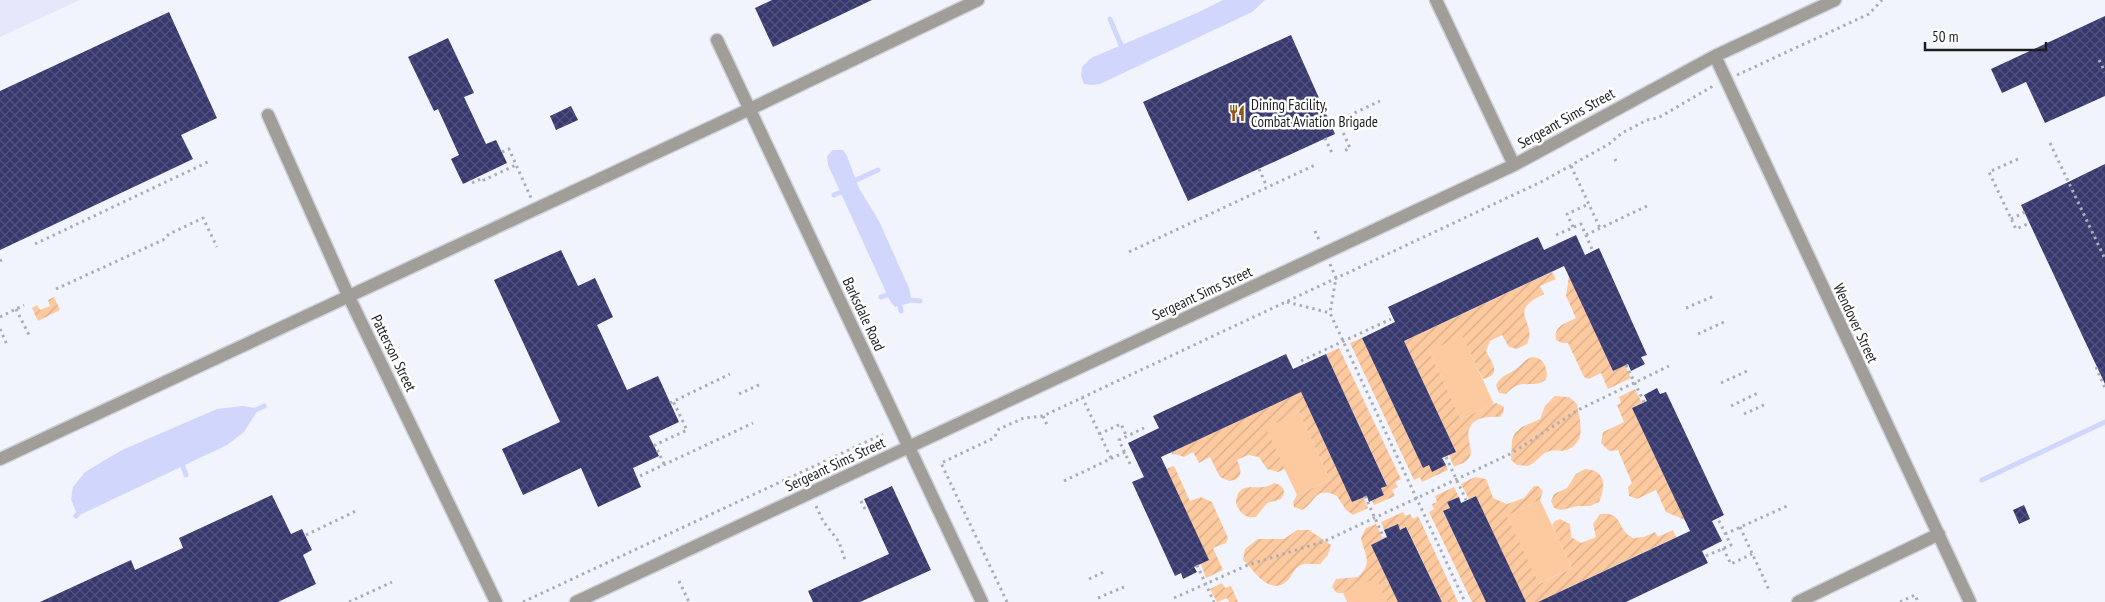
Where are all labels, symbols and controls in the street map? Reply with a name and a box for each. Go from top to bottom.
scale bar [1925,20,2046,52]
text: 50 m [1932,27,1958,46]
street label: Sergeant Sims Street [1514,84,1618,152]
place label: Dining Facility, Combat Aviation Brigade [1251,95,1378,131]
restaurant icon: Dining Facility, Combat Aviation Brigade [1227,103,1247,123]
street label: Sergeant Sims Street [1149,262,1255,324]
street label: Barksdale Road [839,274,889,354]
street label: Wendover Street [1829,280,1883,366]
street label: Patterson Street [367,311,421,395]
street label: Sergeant Sims Street [782,433,888,495]

